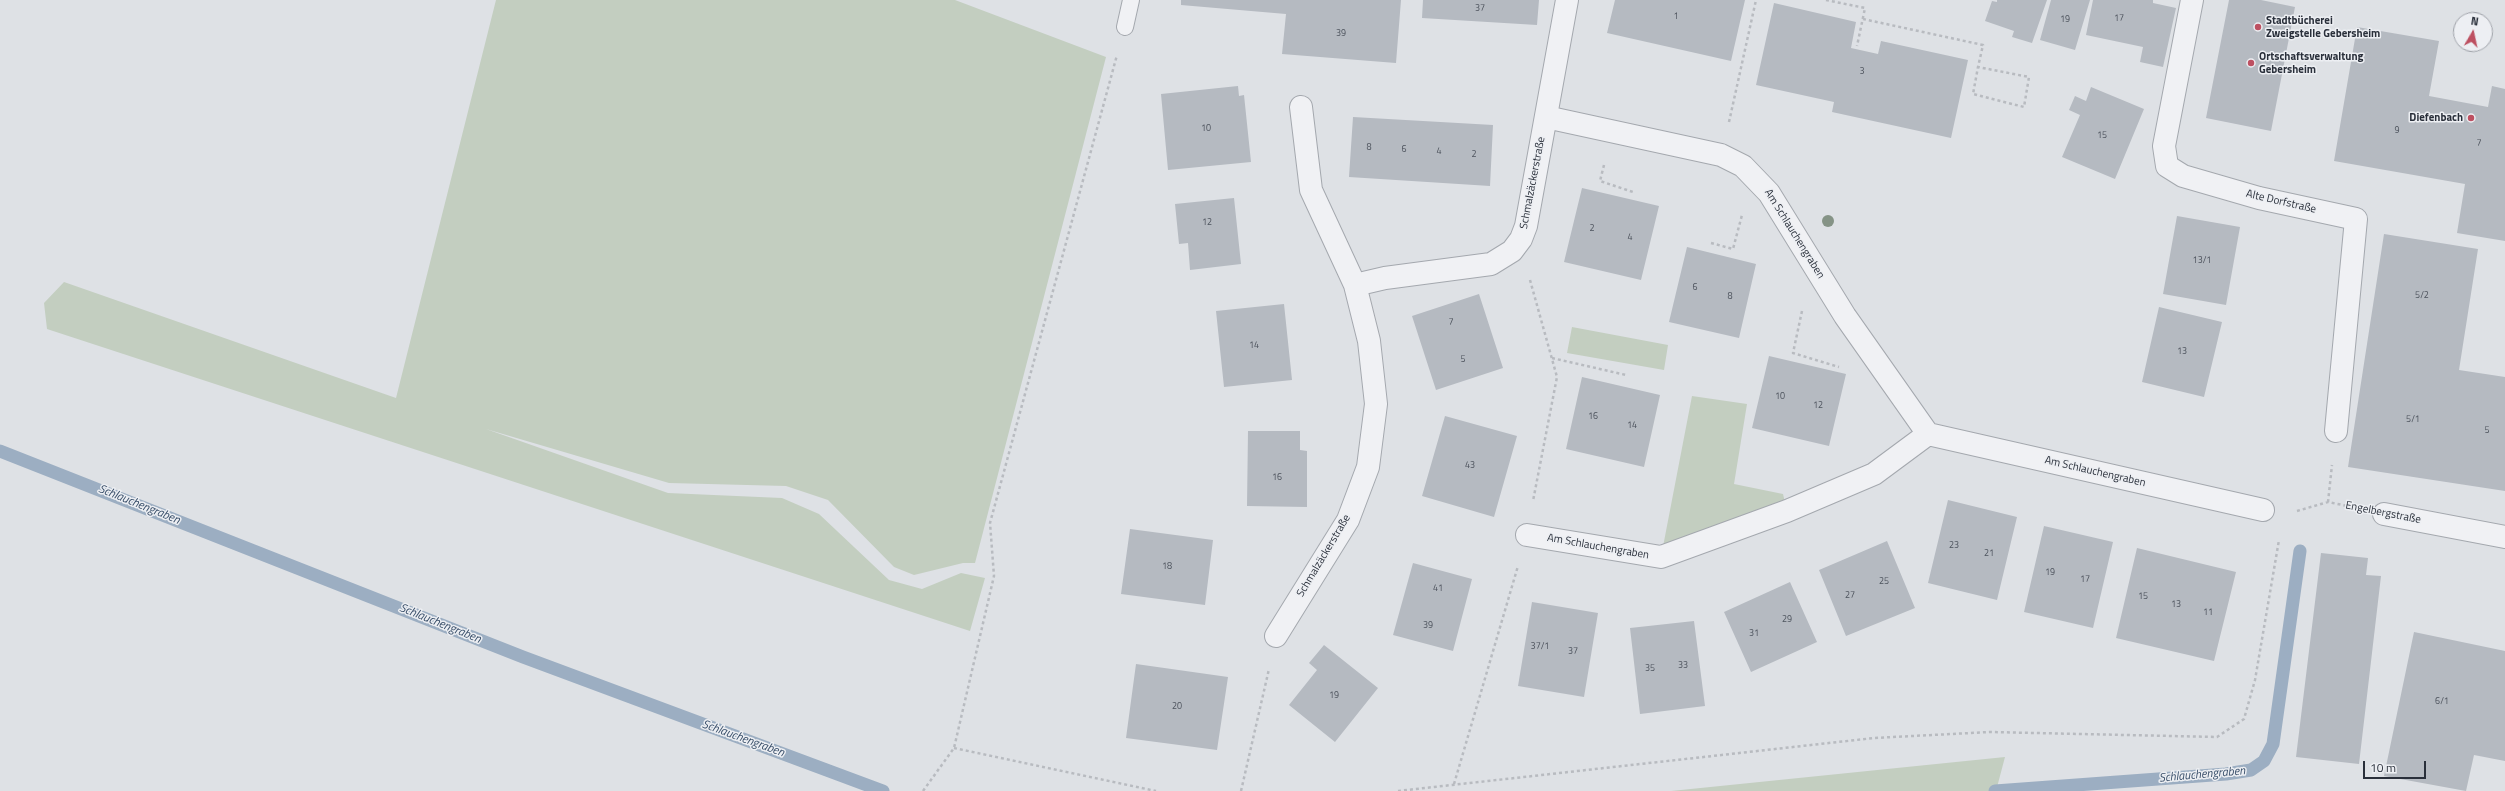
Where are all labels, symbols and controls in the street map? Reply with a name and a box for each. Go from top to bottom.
house number: 37 [1475,4,1485,14]
house number: 1 [1673,12,1679,22]
north arrow [2453,12,2493,52]
text: N [2470,13,2480,30]
house number: 17 [2114,14,2124,24]
place label: Stadtbücherei Zweigstelle Gebersheim [2266,14,2380,40]
house number: 19 [2060,15,2070,25]
marker: Stadtbücherei Zweigstelle Gebersheim [2253,22,2263,32]
house number: 39 [1336,29,1346,39]
place label: Ortschaftsverwaltung Gebersheim [2259,50,2363,76]
marker: Ortschaftsverwaltung Gebersheim [2246,58,2256,68]
house number: 3 [1859,67,1865,77]
place label: Diefenbach [2409,111,2463,125]
marker: Diefenbach [2466,113,2476,123]
house number: 10 [1201,124,1211,134]
house number: 9 [2394,126,2400,136]
house number: 15 [2097,131,2107,141]
street label: Schmalzäckerstraße [1518,136,1548,230]
house number: 7 [2476,139,2482,149]
house number: 8 [1366,143,1372,153]
house number: 6 [1401,145,1407,155]
house number: 4 [1436,147,1442,157]
house number: 2 [1471,150,1477,160]
street label: Am Schlauchengraben [1761,187,1827,281]
street label: Alte Dorfstraße [2245,188,2317,216]
house number: 12 [1202,218,1212,228]
house number: 2 [1589,224,1595,234]
house number: 4 [1627,233,1633,243]
house number: 13/1 [2193,256,2211,266]
house number: 6 [1692,283,1698,293]
house number: 5/2 [2415,291,2429,301]
house number: 8 [1727,292,1733,302]
house number: 7 [1448,318,1454,328]
house number: 14 [1249,341,1259,351]
house number: 13 [2177,347,2187,357]
house number: 5 [1460,355,1466,365]
house number: 10 [1775,392,1785,402]
house number: 12 [1813,401,1823,411]
house number: 16 [1588,412,1598,422]
house number: 5/1 [2406,415,2420,425]
house number: 14 [1627,421,1637,431]
house number: 5 [2484,426,2490,436]
street label: Am Schlauchengraben [2043,454,2147,490]
house number: 43 [1465,461,1475,471]
house number: 16 [1272,473,1282,483]
water label: Schlauchengraben [96,482,182,528]
street label: Engelbergstraße [2344,499,2422,527]
street label: Schmalzäckerstraße [1294,512,1354,600]
street label: Am Schlauchengraben [1546,532,1650,562]
house number: 23 [1949,541,1959,551]
house number: 21 [1984,549,1994,559]
house number: 18 [1162,562,1172,572]
house number: 19 [2045,568,2055,578]
house number: 17 [2080,575,2090,585]
house number: 25 [1879,577,1889,587]
house number: 41 [1433,584,1443,594]
house number: 27 [1845,591,1855,601]
house number: 15 [2138,592,2148,602]
house number: 13 [2171,600,2181,610]
water label: Schlauchengraben [397,601,483,647]
house number: 11 [2203,608,2213,618]
house number: 29 [1782,615,1792,625]
house number: 39 [1423,621,1433,631]
house number: 31 [1749,629,1759,639]
house number: 37/1 [1531,642,1549,652]
house number: 37 [1568,647,1578,657]
house number: 33 [1678,661,1688,671]
house number: 35 [1645,664,1655,674]
house number: 19 [1329,691,1339,701]
house number: 6/1 [2435,697,2449,707]
house number: 20 [1172,702,1182,712]
water label: Schlauchengraben [700,717,786,761]
scale bar [2365,753,2428,779]
text: 10 m [2370,758,2396,777]
water label: Schlauchengraben [2158,764,2246,786]

